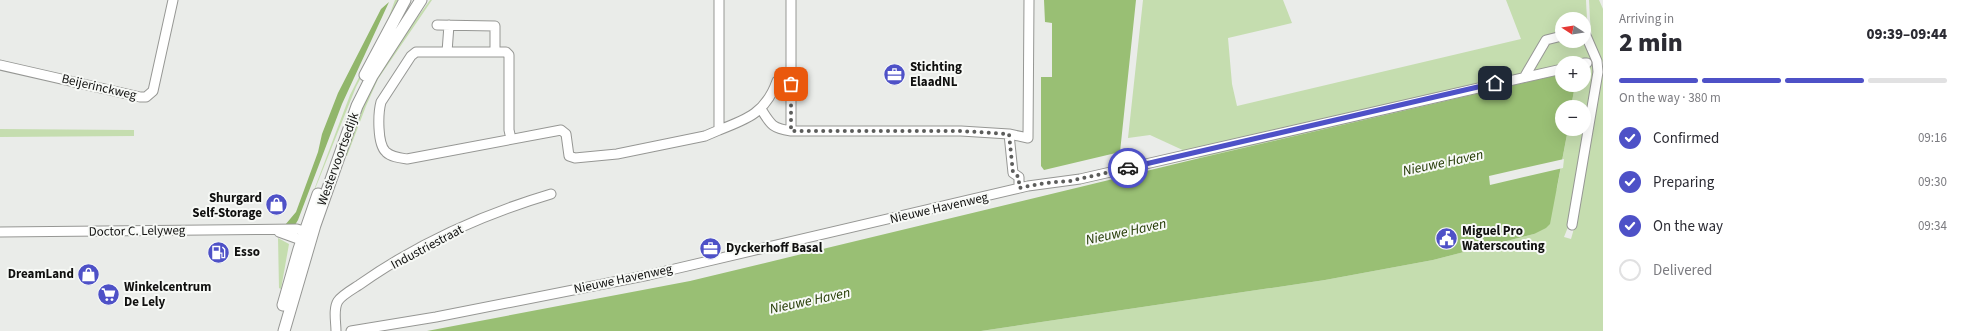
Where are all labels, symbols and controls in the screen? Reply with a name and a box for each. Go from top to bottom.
text: Arriving in [1619,10,1674,28]
north arrow [1555,12,1591,48]
map controls [1555,12,1591,136]
text: 2 min [1619,24,1683,61]
text: 09:39–09:44 [1866,24,1947,45]
button: + [1555,56,1591,92]
place label: Stichting ElaadNL [910,58,962,91]
office icon: Stichting ElaadNL [881,61,907,87]
pin [1478,66,1512,100]
pin [774,67,808,101]
street label: Beijerinckweg [60,70,139,104]
icon: home [1484,72,1506,94]
icon: bag [780,73,802,95]
text: On the way · 380 m [1619,89,1721,107]
button: − [1555,100,1591,136]
street label: Westervoortsedijk [313,109,363,208]
icon: check [1619,127,1641,149]
text: Confirmed [1653,128,1719,149]
text: 09:16 [1918,129,1947,147]
water label: Nieuwe Haven [1401,145,1485,181]
courier [1108,148,1148,188]
icon: car [1117,157,1139,179]
icon: check [1619,171,1641,193]
text: Preparing [1653,172,1714,193]
text: 09:30 [1918,173,1947,191]
street label: Nieuwe Havenweg [888,188,990,228]
place label: Shurgard Self-Storage [192,189,262,222]
shop icon: Shurgard Self-Storage [264,192,290,218]
water label: Nieuwe Haven [1084,214,1168,250]
icon: check [1619,215,1641,237]
text: On the way [1653,216,1723,237]
text: 09:34 [1918,217,1947,235]
street label: Industriestraat [388,220,467,274]
street label: Doctor C. Lelyweg [89,221,186,241]
place label: Miguel Pro Waterscouting [1462,222,1545,255]
public building icon: Miguel Pro Waterscouting [1434,225,1460,251]
office icon: Dyckerhoff Basal [698,235,724,261]
fuel station icon: Esso [205,239,231,265]
place label: Dyckerhoff Basal [726,239,823,257]
place label: Esso [234,243,260,261]
street label: Nieuwe Havenweg [572,260,674,298]
text: Delivered [1653,260,1712,281]
shop icon: DreamLand [76,261,102,287]
place label: DreamLand [8,265,74,283]
place label: Winkelcentrum De Lely [124,278,211,311]
supermarket icon: Winkelcentrum De Lely [95,281,121,307]
water label: Nieuwe Haven [768,283,852,319]

